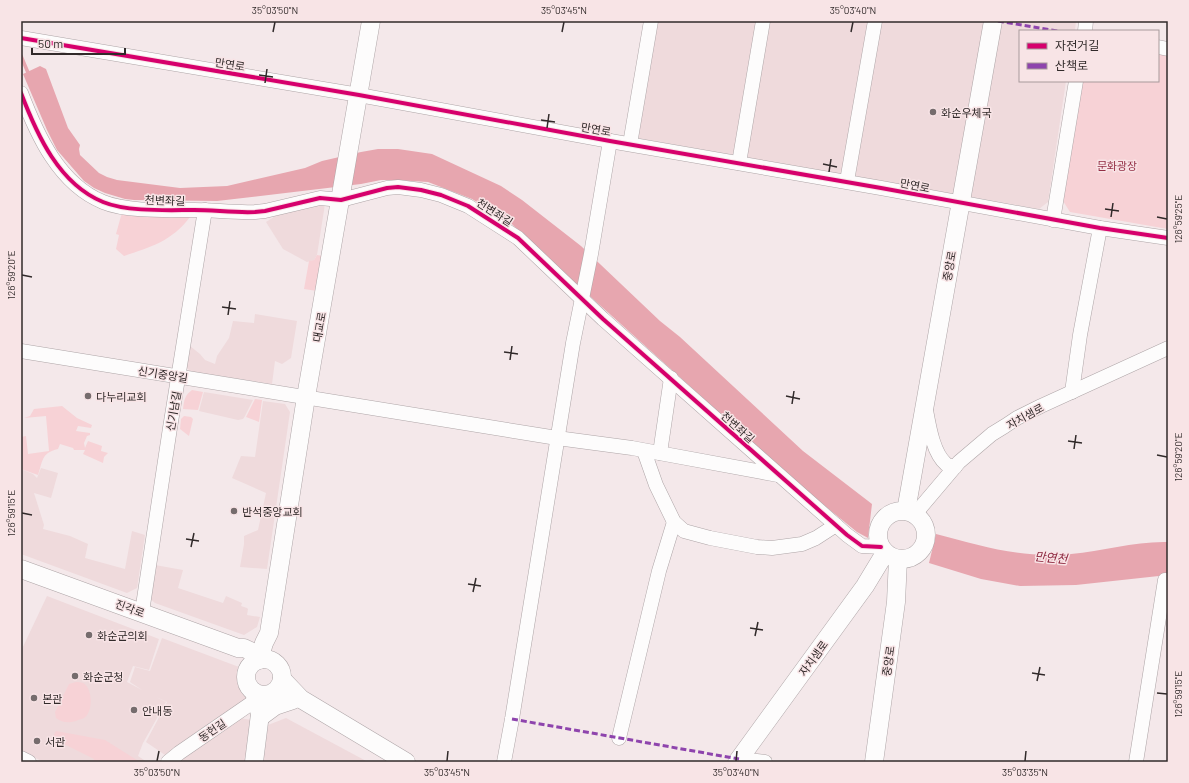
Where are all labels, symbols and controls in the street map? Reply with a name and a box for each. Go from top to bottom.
text: 35°03'50"N [252,4,298,16]
text: 35°03'45"N [541,4,587,16]
text: 35°03'40"N [830,4,876,16]
scale bar [32,30,125,56]
legend [1019,30,1159,82]
text: 50 m [38,36,63,50]
text: 자전거길 [1055,38,1099,52]
street label: 만연로 [214,55,246,73]
text: 산책로 [1055,58,1088,72]
place label: 화순우체국 [941,106,992,119]
marker: 화순우체국 [928,107,938,117]
street label: 만연로 [580,120,612,138]
park label: 문화광장 [1097,159,1137,172]
street label: 만연로 [899,176,931,194]
street label: 천변좌길 [145,193,185,207]
text: 126°59'25"E [1172,195,1184,243]
street label: 천변좌길 [474,196,516,228]
text: 126°59'20"E [5,250,17,300]
street label: 중앙로 [940,250,958,282]
street label: 대교로 [310,311,328,343]
street label: 신기중앙길 [137,364,189,384]
place label: 다누리교회 [96,390,147,403]
street label: 신기남길 [163,390,183,432]
marker: 다누리교회 [83,391,93,401]
street label: 자치샘로 [1004,401,1046,431]
street label: 천변좌길 [719,409,757,445]
text: 126°59'20"E [1172,432,1184,482]
text: 126°59'15"E [5,490,17,536]
place label: 반석중앙교회 [242,505,303,518]
marker: 반석중앙교회 [229,506,239,516]
water label: 만연천 [1034,549,1070,566]
street label: 진각로 [114,597,146,619]
place label: 화순군의회 [97,629,148,642]
marker: 화순군의회 [84,630,94,640]
street label: 자치샘로 [796,638,830,678]
street label: 중앙로 [879,645,897,677]
place label: 화순군청 [83,670,123,683]
marker: 화순군청 [70,671,80,681]
text: 126°59'15"E [1172,671,1184,717]
place label: 본관 [42,692,62,705]
marker: 본관 [29,693,39,703]
place label: 안내동 [142,704,172,717]
marker: 안내동 [129,705,139,715]
street label: 동헌길 [196,716,228,744]
place label: 서관 [45,735,65,748]
marker: 서관 [32,736,42,746]
text: 35°03'50"N [134,766,180,778]
text: 35°03'45"N [424,766,470,778]
text: 35°03'40"N [713,766,759,778]
text: 35°03'35"N [1002,766,1048,778]

